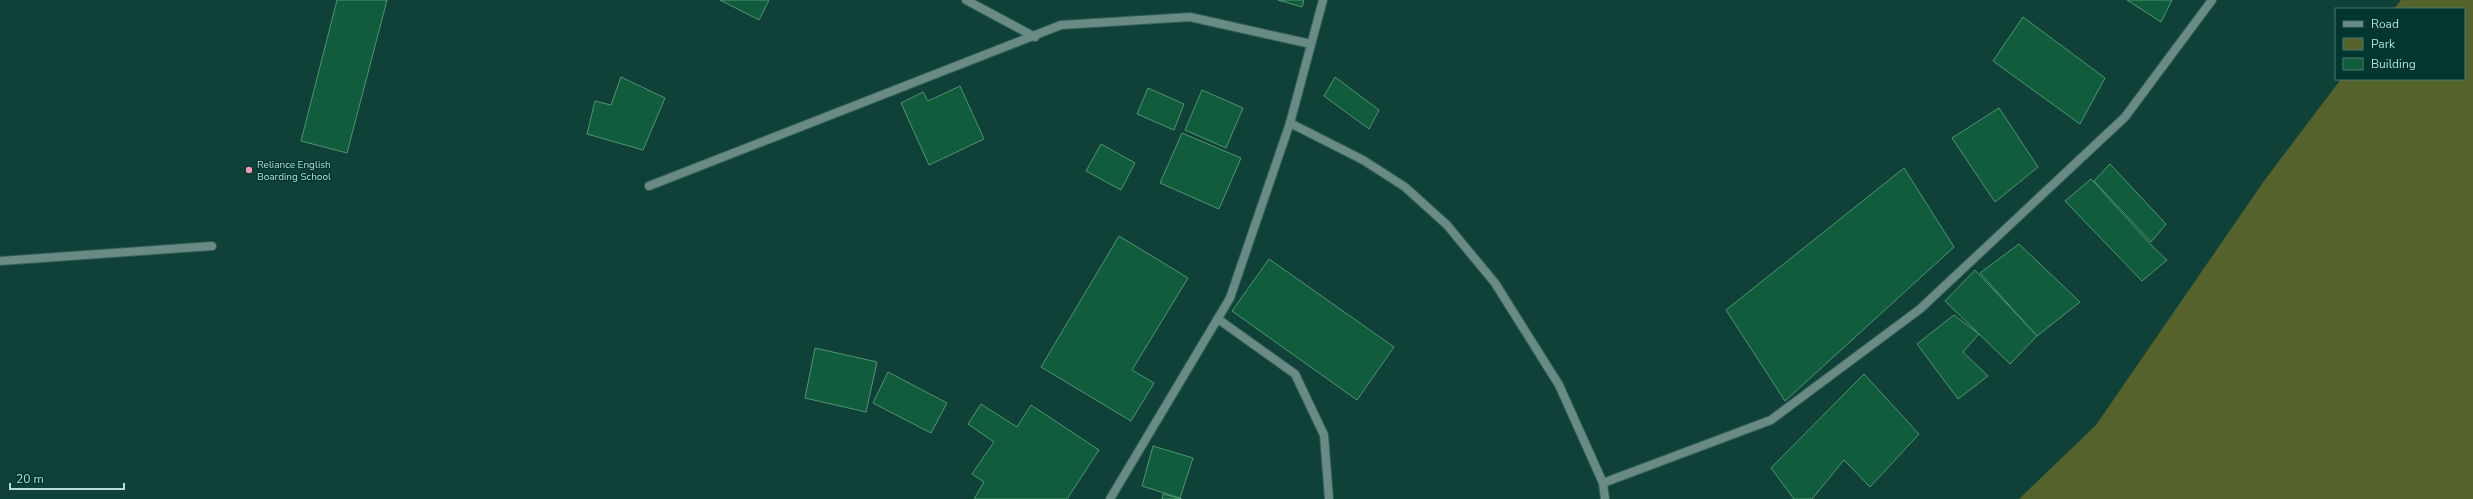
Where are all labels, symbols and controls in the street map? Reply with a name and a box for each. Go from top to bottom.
legend [2335,8,2465,80]
text: Road [2371,16,2399,32]
text: Park [2371,36,2396,52]
text: Building [2371,56,2416,72]
place label: Reliance English Boarding School [257,158,331,184]
marker: Reliance English Boarding School [244,165,254,175]
scale bar [10,465,124,491]
text: 20 m [16,471,44,487]

